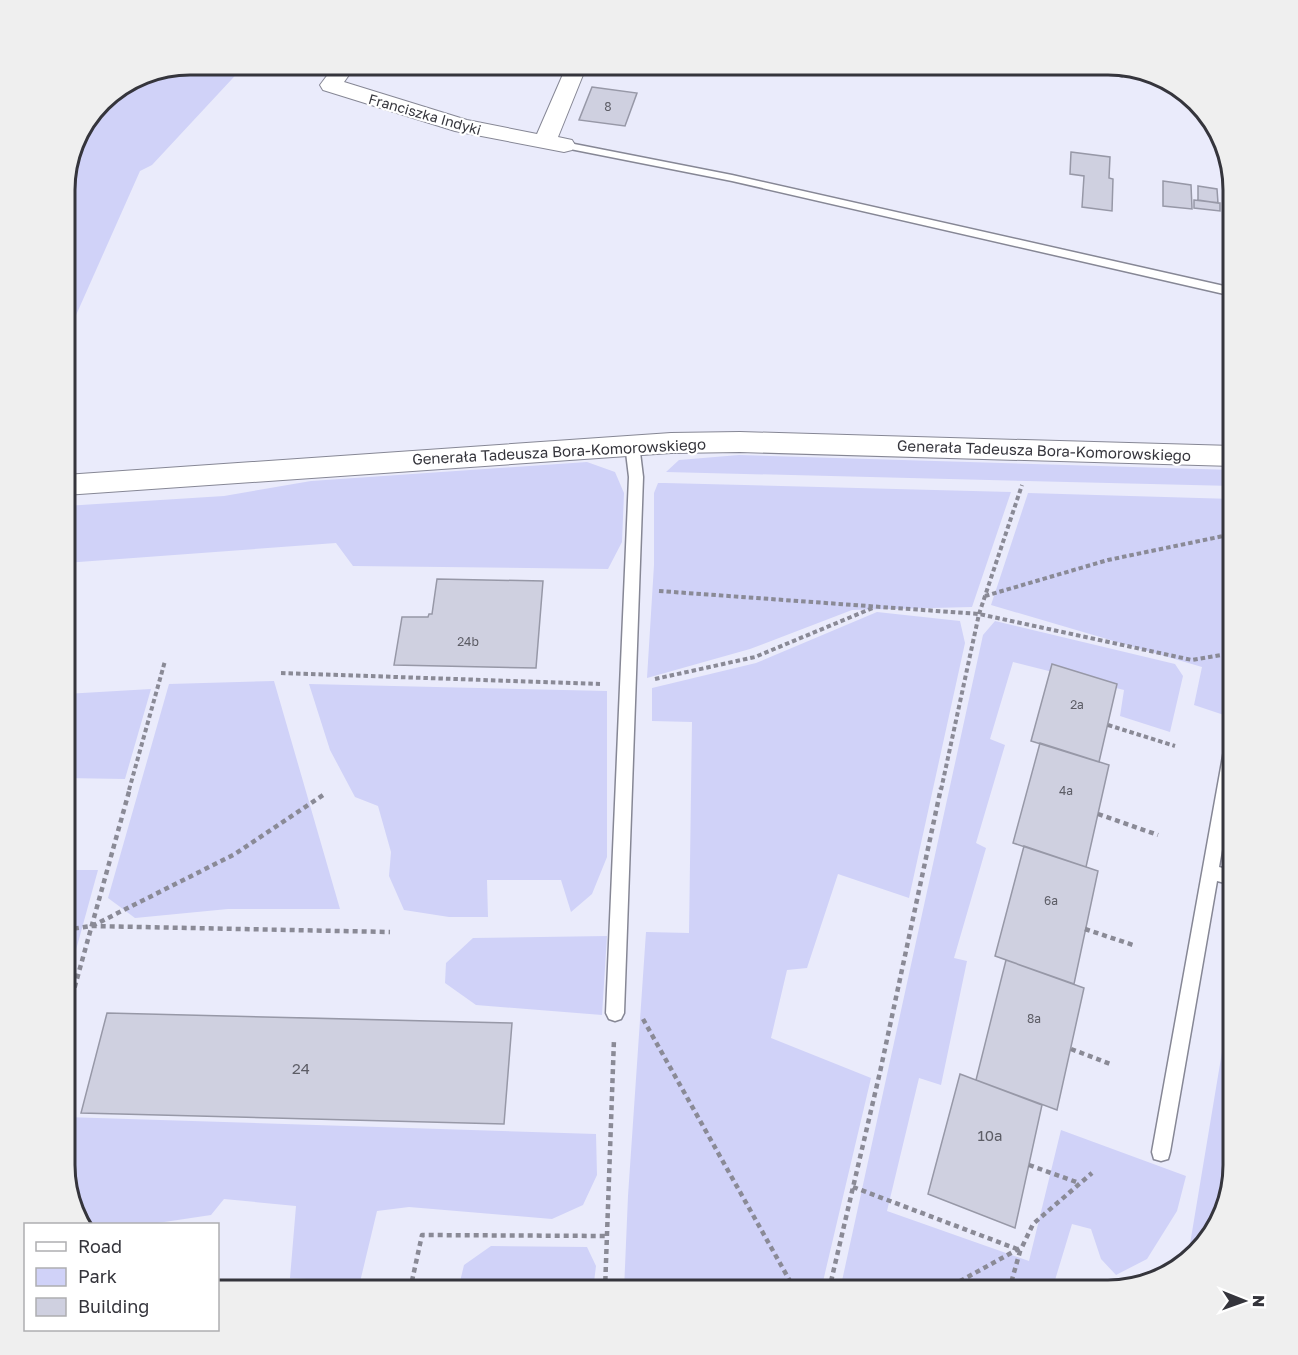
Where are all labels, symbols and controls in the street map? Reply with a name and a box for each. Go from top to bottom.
street label: Franciszka Indyki [367,90,483,138]
house number: 8 [604,99,612,114]
street label: Generała Tadeusza Bora-Komorowskiego [412,434,706,468]
street label: Generała Tadeusza Bora-Komorowskiego [897,436,1191,464]
house number: 24b [457,634,479,649]
house number: 2a [1070,697,1084,712]
house number: 4a [1059,783,1073,798]
house number: 6a [1044,893,1058,908]
house number: 8a [1027,1011,1041,1026]
house number: 24 [292,1059,310,1077]
house number: 10a [977,1126,1003,1144]
legend [24,1223,219,1331]
text: Road [78,1235,122,1257]
text: Park [78,1265,117,1287]
north arrow [1214,1271,1274,1331]
text: Building [78,1295,149,1317]
text: N [1249,1295,1269,1308]

